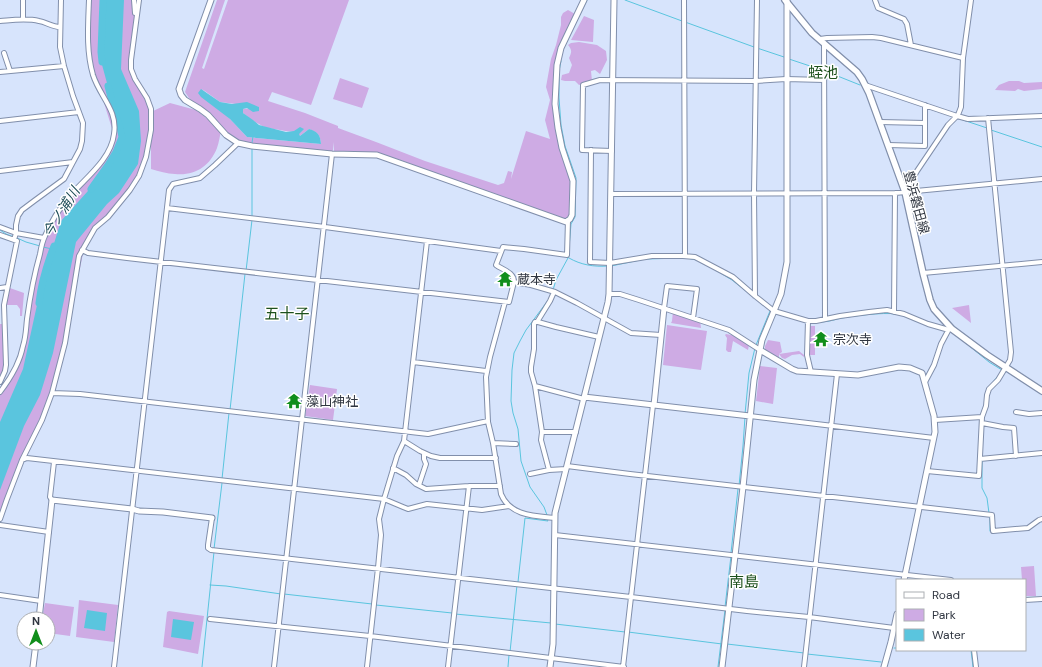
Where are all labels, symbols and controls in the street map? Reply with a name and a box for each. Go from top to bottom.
district label: 蛭池 [808,63,838,83]
street label: 豊浜磐田線 [900,169,933,236]
water label: 今ノ浦川 [39,182,85,241]
temple icon: 蔵本寺 [496,270,514,288]
place label: 蔵本寺 [517,271,556,288]
district label: 五十子 [264,304,310,324]
temple icon: 宗次寺 [812,330,830,348]
place label: 宗次寺 [833,331,872,348]
temple icon: 藻山神社 [285,392,303,410]
place label: 藻山神社 [306,393,358,410]
district label: 南島 [729,572,759,592]
legend [896,579,1026,651]
text: Road [932,587,960,603]
text: Park [932,607,956,623]
north arrow [16,611,56,651]
text: N [32,614,40,628]
text: Water [932,627,966,643]

